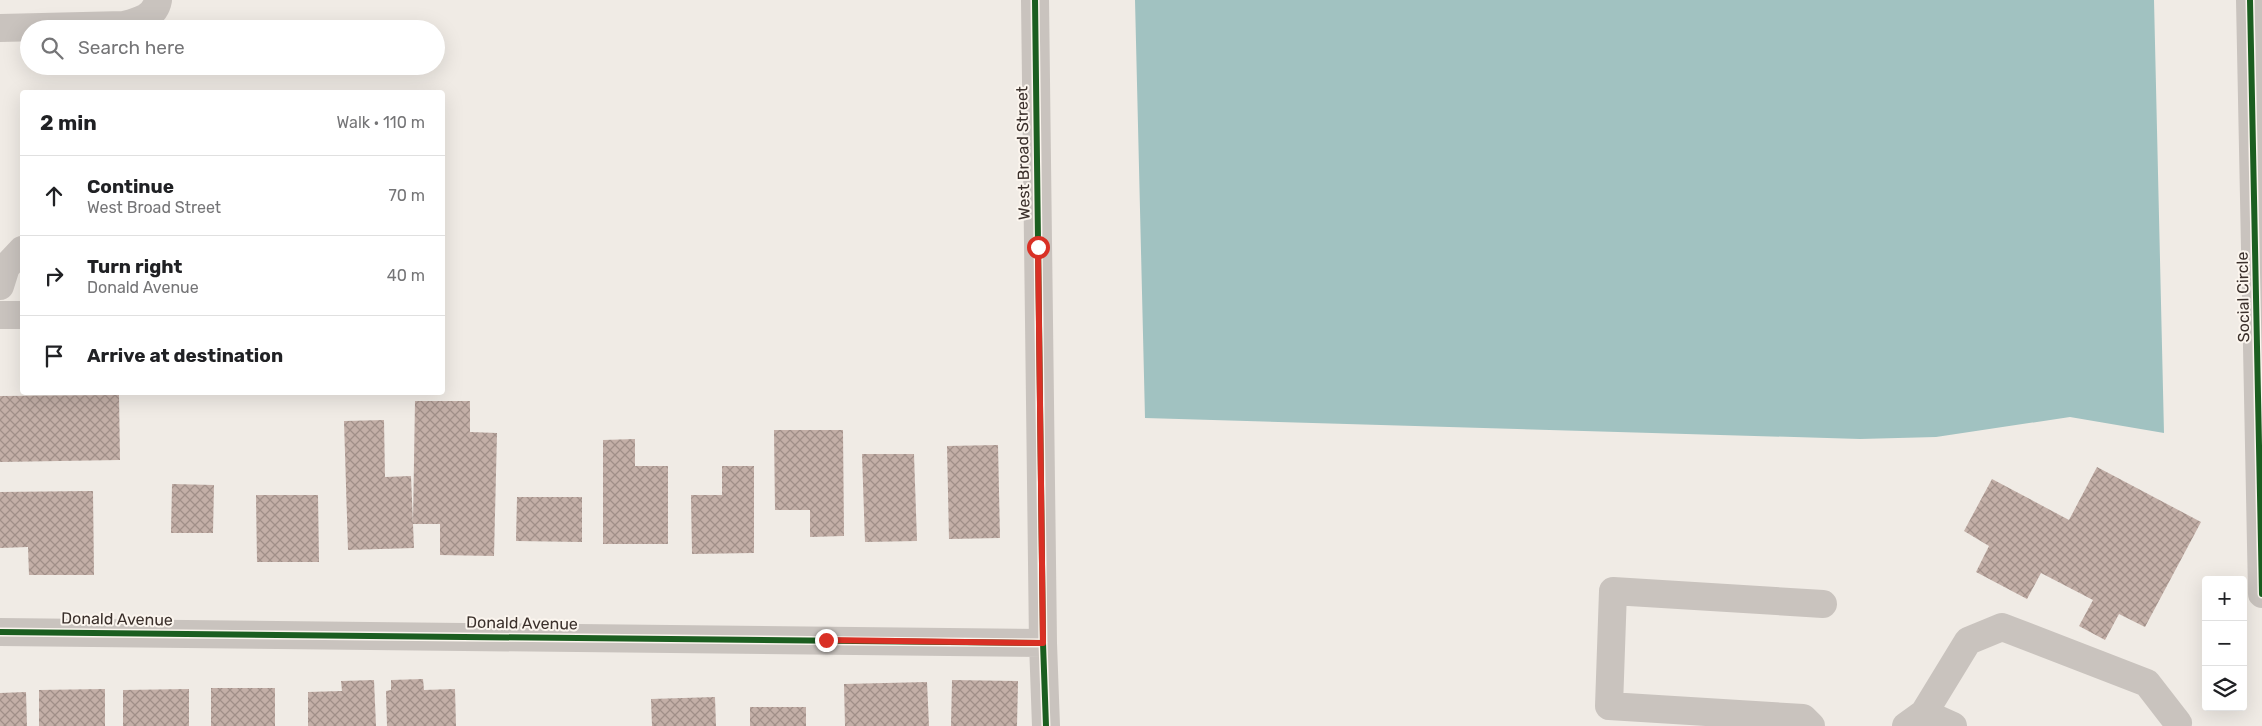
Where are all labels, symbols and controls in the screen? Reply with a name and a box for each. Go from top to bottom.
search box [20,20,445,75]
icon: search [38,34,66,62]
text: Search here [78,36,185,59]
street label: West Broad Street [1012,86,1034,220]
text: 2 min [40,110,97,135]
text: Walk · 110 m [337,113,425,132]
text: Continue [87,175,174,198]
icon: ahead [40,182,68,210]
text: 70 m [388,186,425,205]
text: West Broad Street [87,198,221,217]
route start [1027,236,1050,259]
street label: Social Circle [2233,252,2253,342]
text: Turn right [87,255,182,278]
icon: right [40,262,68,290]
text: 40 m [387,266,425,285]
text: Donald Avenue [87,278,199,297]
icon: arrive [40,342,68,370]
text: Arrive at destination [87,344,283,367]
map controls [2202,576,2247,711]
button: + [2202,576,2247,621]
street label: Donald Avenue [61,609,173,629]
street label: Donald Avenue [466,613,578,633]
button: − [2202,621,2247,666]
route end [815,629,838,652]
button: layers [2202,666,2247,711]

